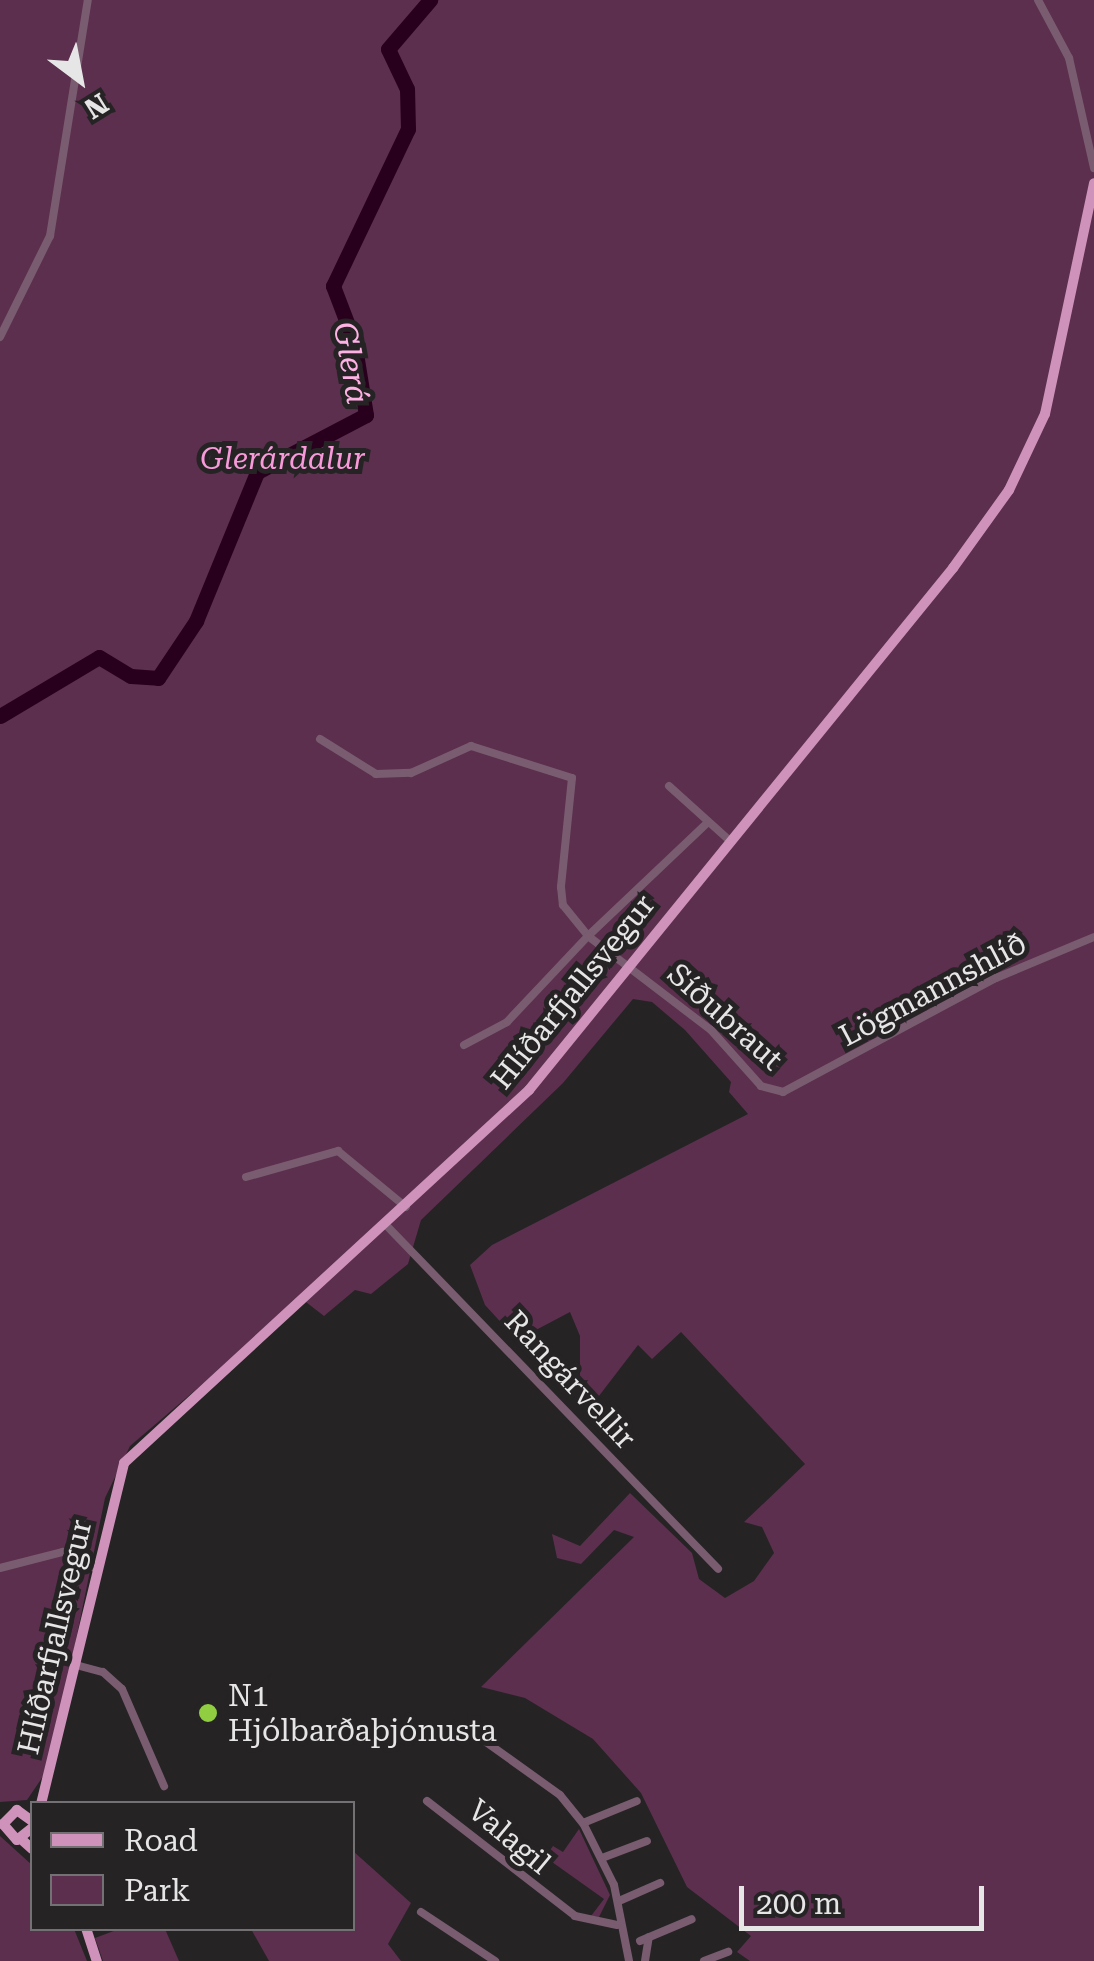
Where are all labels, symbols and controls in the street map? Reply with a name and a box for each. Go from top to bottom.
north arrow [30,30,130,130]
text: N [78,86,114,126]
water label: Glerá [325,319,377,407]
park label: Glerárdalur [200,441,366,477]
street label: Hlíðarfjallsvegur [484,888,662,1096]
street label: Lögmannshlíð [833,926,1033,1054]
street label: Síðubraut [660,956,790,1078]
street label: Rangárvellir [497,1304,643,1456]
street label: Hlíðarfjallsvegur [11,1516,99,1758]
place label: N1 Hjólbarðaþjónusta [228,1678,497,1748]
marker: N1 Hjólbarðaþjónusta [197,1702,219,1724]
street label: Valagil [460,1792,558,1882]
legend [30,1801,355,1931]
text: Road [124,1823,198,1858]
scale bar [744,1866,989,1928]
text: Park [124,1873,190,1908]
text: 200 m [756,1886,841,1921]

